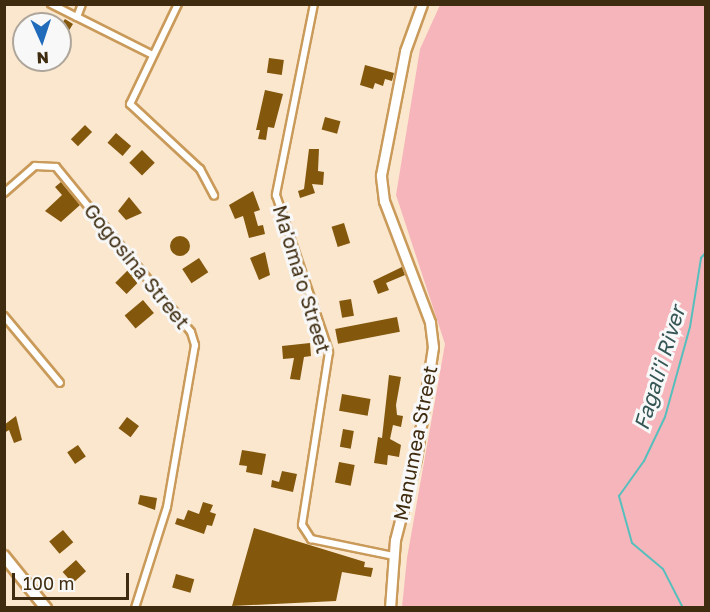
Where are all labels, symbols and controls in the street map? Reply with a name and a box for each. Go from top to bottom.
north arrow [12,12,72,72]
text: N [36,48,49,68]
street label: Gogosina Street [79,199,195,333]
street label: Ma'oma'o Street [268,202,336,356]
water label: Fagali'i River [628,303,690,433]
street label: Manumea Street [388,363,442,523]
scale bar [15,561,132,599]
text: 100 m [23,572,74,594]

